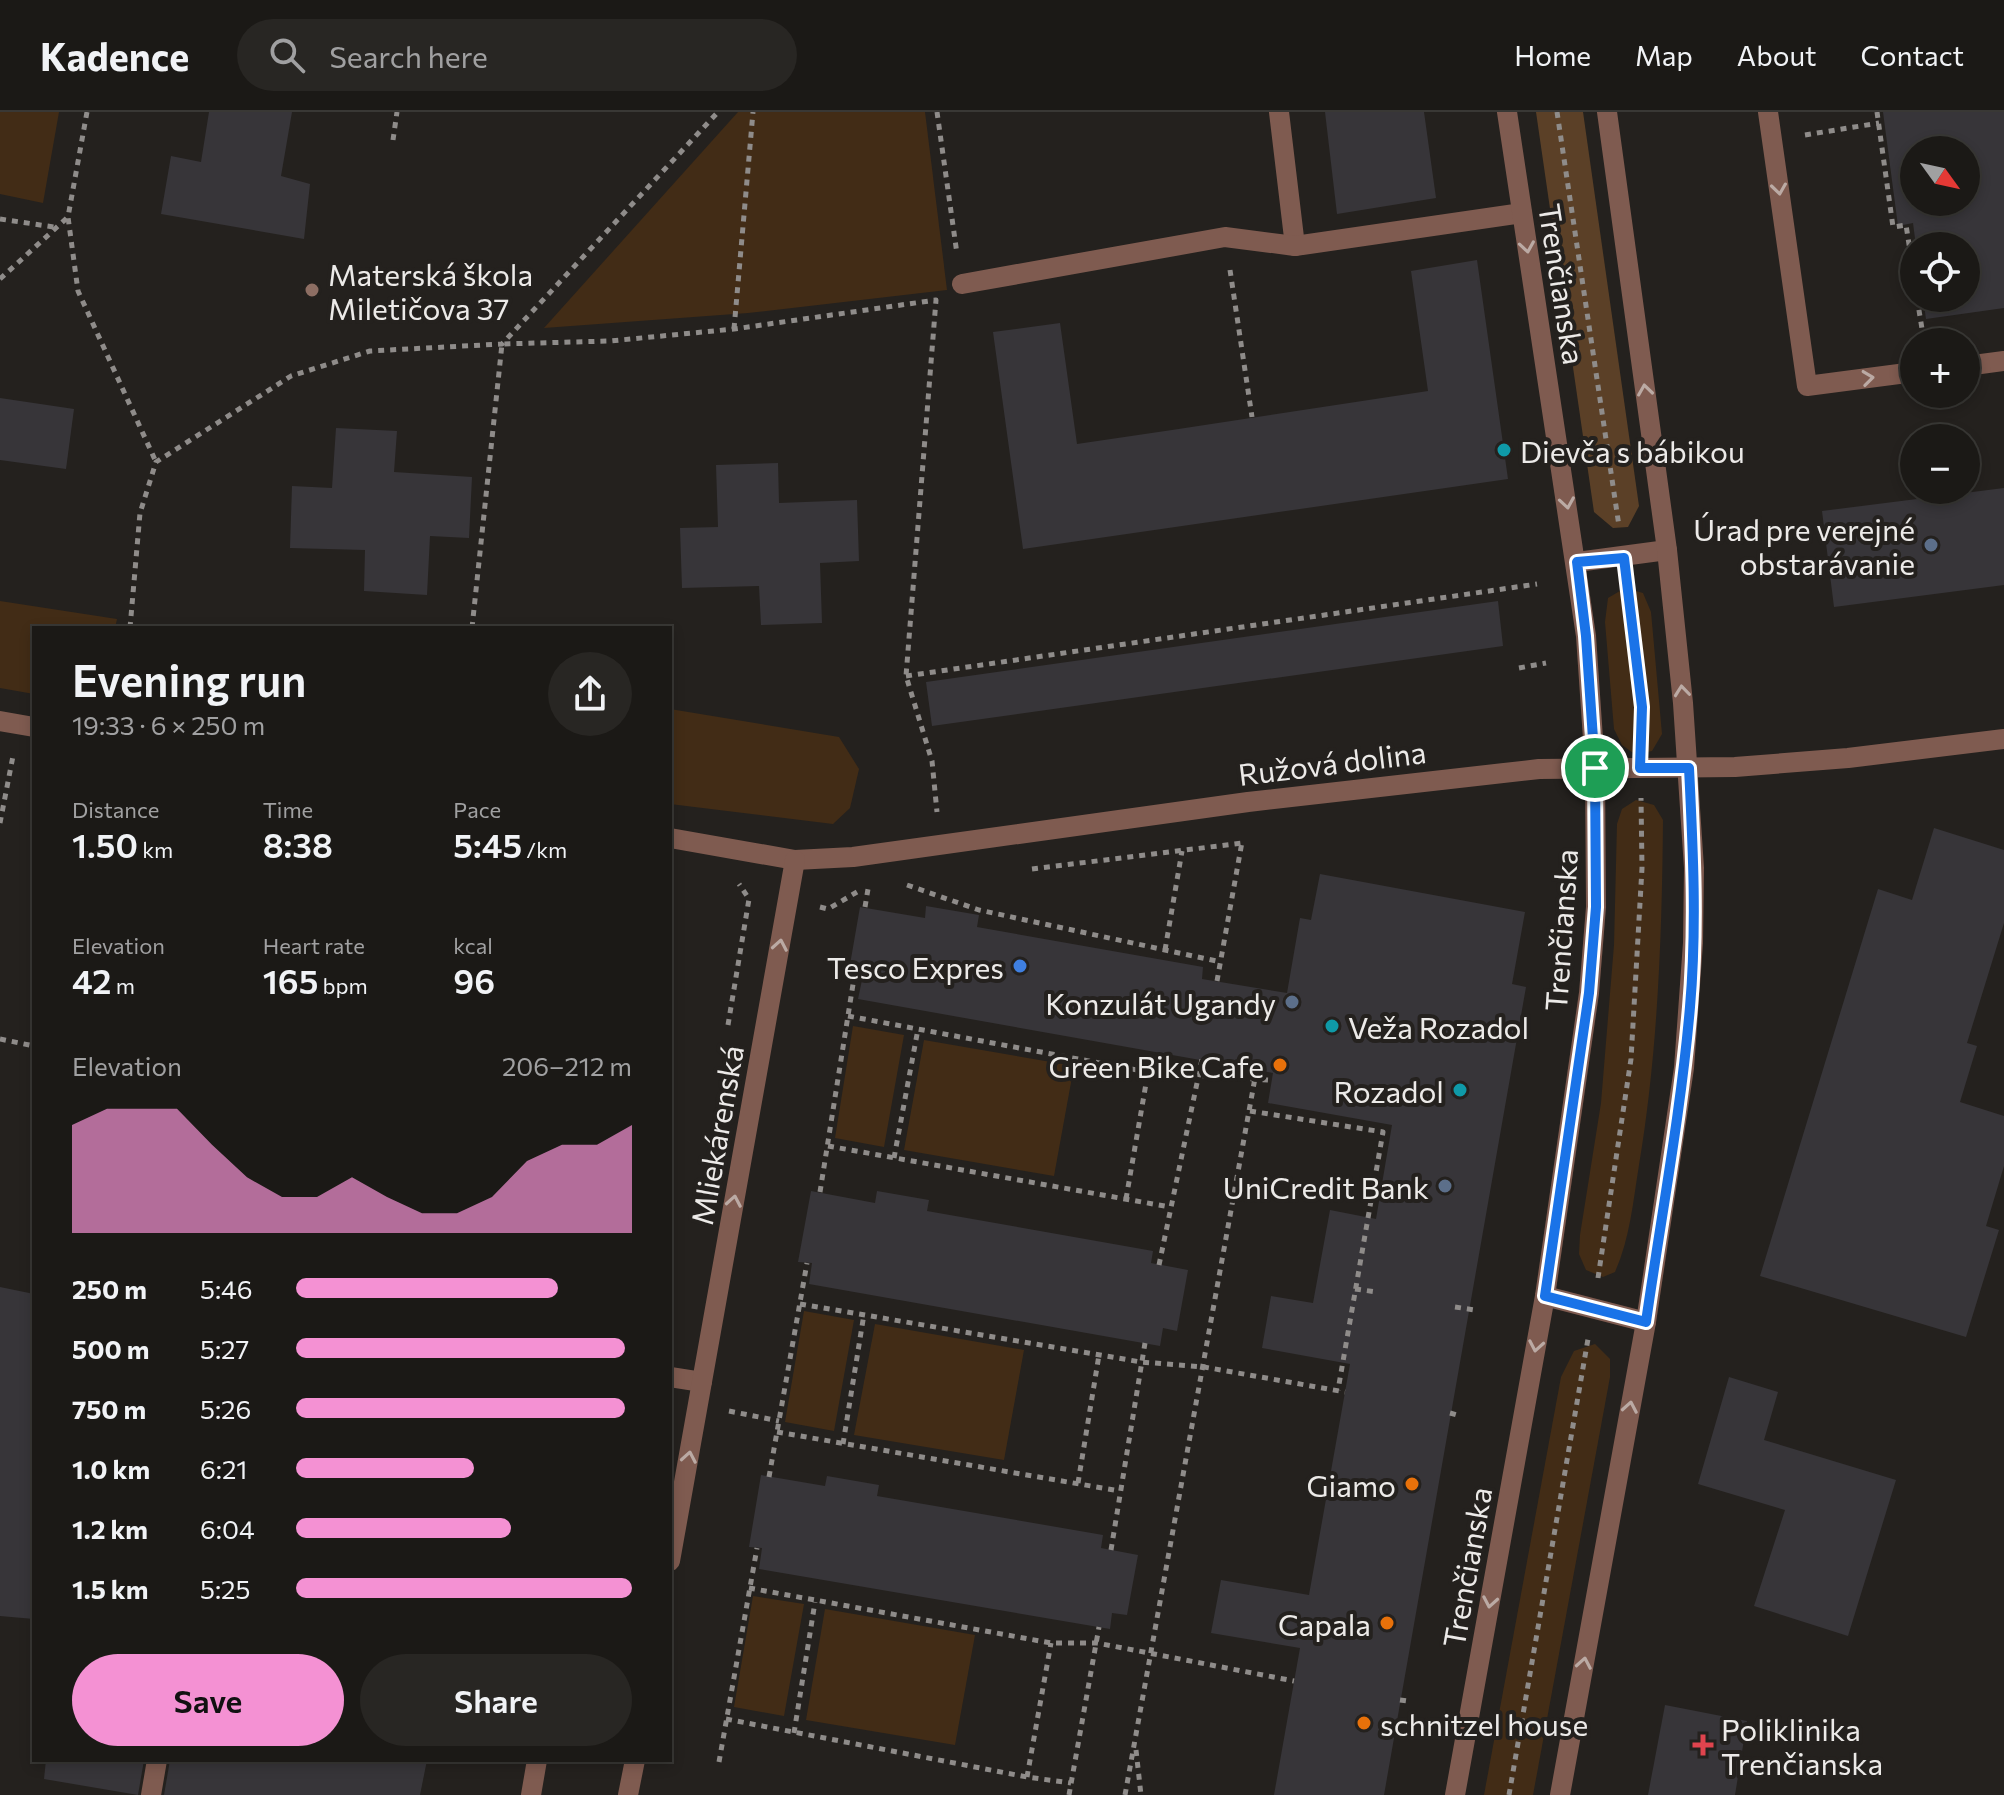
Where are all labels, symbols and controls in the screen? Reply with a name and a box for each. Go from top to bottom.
search box [237,19,797,91]
text: Kadence [40,32,189,79]
icon: search [265,33,309,77]
text: Search here [329,37,488,74]
text: Home [1514,38,1591,72]
text: Map [1635,38,1693,72]
text: About [1737,38,1817,72]
text: Contact [1861,38,1964,72]
north arrow [1900,136,1980,216]
map controls [1900,136,1980,504]
one-way arrow [1770,182,1787,196]
street label: Trenčianska [1532,201,1594,367]
button: locate [1900,232,1980,312]
one-way arrow [1518,240,1535,253]
place label: Materská škola Miletičova 37 [328,255,533,326]
marker: Materská škola Miletičova 37 [303,281,321,299]
button: + [1900,328,1980,408]
one-way arrow [1861,370,1875,387]
one-way arrow [1637,383,1654,397]
button: − [1900,424,1980,504]
place label: Dievča s bábikou [1520,432,1745,469]
marker: Dievča s bábikou [1495,441,1513,459]
one-way arrow [1558,497,1575,510]
place label: Úrad pre verejné obstarávanie [1693,510,1915,581]
marker: Úrad pre verejné obstarávanie [1922,536,1940,554]
text: Evening run [72,652,306,706]
button: share [548,652,632,736]
one-way arrow [1674,684,1691,698]
text: 19:33 · 6 × 250 m [72,709,265,740]
street label: Ružová dolina [1236,732,1428,792]
pin [1561,734,1629,802]
icon: arrive [1573,746,1617,790]
text: Distance [72,796,159,823]
text: Time [263,796,313,823]
text: Pace [453,796,501,823]
text: 1.50 [72,823,138,865]
text: 8:38 [263,823,333,865]
text: 5:45 [453,823,522,865]
text: km [138,836,173,863]
text: /km [522,836,567,863]
street label: Trenčianska [1536,848,1584,1012]
text: Elevation [72,932,165,959]
text: Heart rate [263,932,365,959]
text: kcal [453,932,493,959]
one-way arrow [770,938,787,952]
place label: Tesco Expres [827,948,1004,985]
marker: Tesco Expres [1011,957,1029,975]
text: 42 [72,959,112,1001]
text: 165 [263,959,318,1001]
text: 96 [453,959,495,1001]
text: m [112,972,135,999]
text: bpm [318,972,368,999]
place label: Konzulát Ugandy [1045,984,1276,1021]
marker: Konzulát Ugandy [1283,993,1301,1011]
place label: Veža Rozadol [1348,1008,1529,1045]
marker: Veža Rozadol [1323,1017,1341,1035]
street label: Mliekárenská [682,1042,750,1228]
place label: Green Bike Cafe [1049,1047,1264,1084]
text: Elevation [72,1050,182,1081]
text: 206–212 m [502,1050,632,1081]
marker: Green Bike Cafe [1271,1056,1289,1074]
place label: Rozadol [1334,1072,1444,1109]
marker: Rozadol [1451,1081,1469,1099]
place label: UniCredit Bank [1223,1168,1429,1205]
marker: UniCredit Bank [1436,1177,1454,1195]
one-way arrow [725,1194,742,1208]
text: 250 m [72,1273,147,1304]
text: 5:46 [200,1273,252,1304]
text: 500 m [72,1333,149,1364]
text: 5:27 [200,1333,249,1364]
one-way arrow [1529,1339,1546,1353]
text: 750 m [72,1393,146,1424]
text: 5:26 [200,1393,251,1424]
one-way arrow [1621,1401,1638,1414]
one-way arrow [679,1450,696,1463]
text: 1.0 km [72,1453,150,1484]
text: 6:21 [200,1453,247,1484]
place label: Giamo [1307,1466,1396,1503]
marker: Giamo [1403,1475,1421,1493]
street label: Trenčianska [1434,1484,1498,1650]
text: 1.2 km [72,1513,148,1544]
text: 6:04 [200,1513,254,1544]
text: 1.5 km [72,1573,148,1604]
text: 5:25 [200,1573,250,1604]
one-way arrow [1483,1595,1500,1608]
place label: Capala [1278,1605,1371,1642]
marker: Capala [1378,1614,1396,1632]
button: Save [72,1654,344,1746]
button: Share [360,1654,632,1746]
one-way arrow [1575,1656,1592,1670]
place label: schnitzel house [1380,1705,1588,1742]
place label: Poliklinika Trenčianska [1721,1710,1883,1781]
marker: schnitzel house [1355,1714,1373,1732]
marker: Poliklinika Trenčianska [1692,1734,1714,1756]

